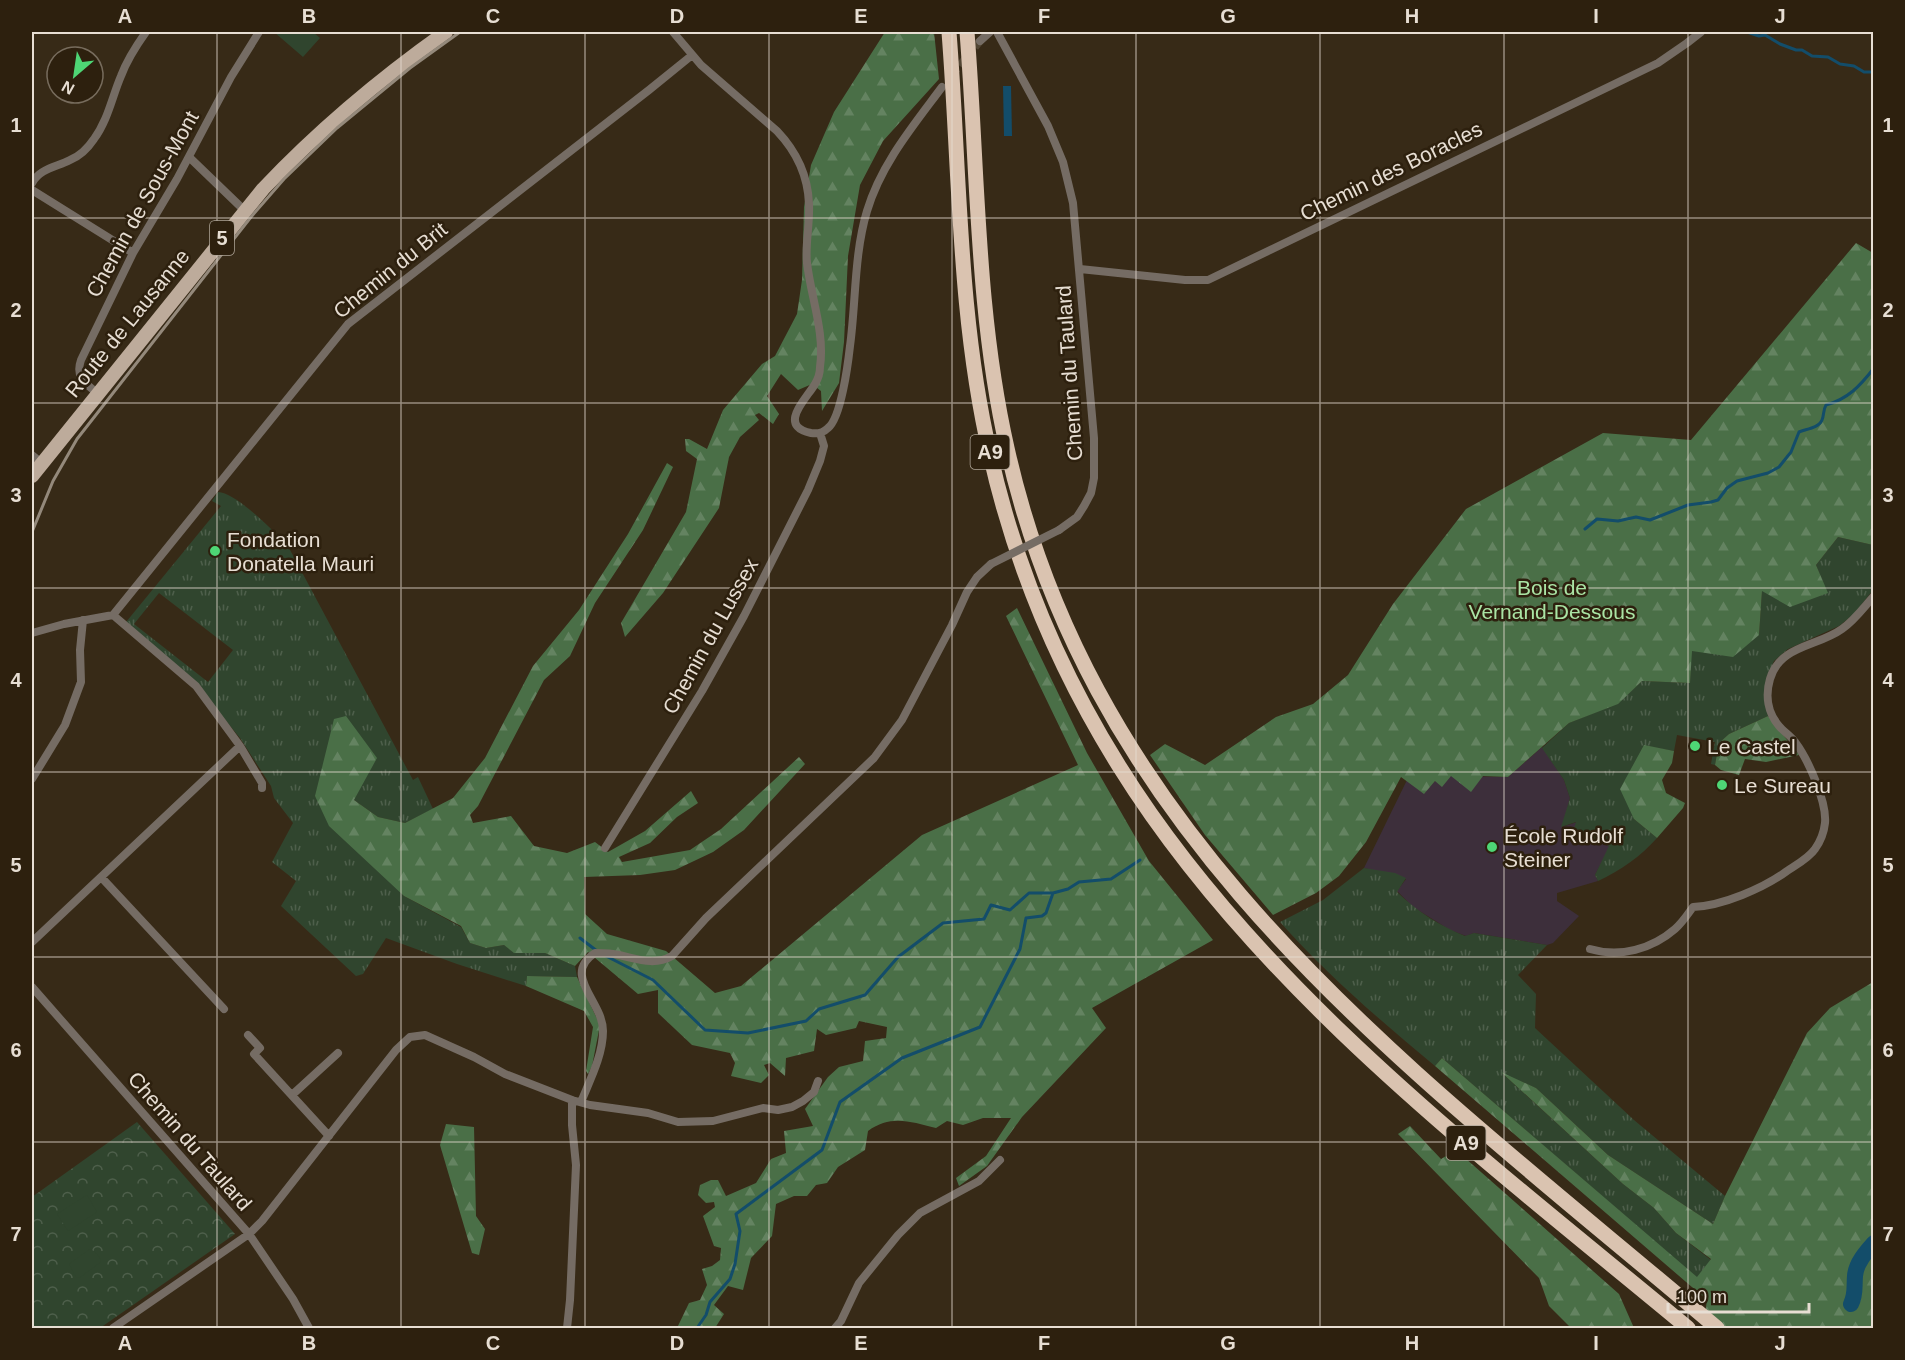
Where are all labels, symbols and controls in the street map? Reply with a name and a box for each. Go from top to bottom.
text: A [118,5,132,27]
text: B [302,5,316,27]
text: C [486,5,500,27]
text: D [670,5,684,27]
text: E [854,5,868,27]
text: F [1038,5,1050,27]
text: G [1220,5,1236,27]
text: H [1405,5,1419,27]
text: I [1593,5,1599,27]
text: J [1774,5,1786,27]
north arrow [45,45,105,105]
text: N [59,77,77,98]
street label: Chemin de Sous-Mont [81,107,203,301]
text: 1 [10,114,22,136]
text: 1 [1882,114,1894,136]
street label: Chemin des Boracles [1296,117,1486,225]
street label: Chemin du Brit [329,217,451,323]
road number: 5 [210,221,234,255]
street label: Route de Lausanne [60,245,194,401]
street label: Chemin du Taulard [1051,284,1087,462]
text: 2 [10,299,22,321]
text: 2 [1882,299,1894,321]
road number: A9 [970,435,1010,469]
text: 3 [10,484,22,506]
text: 3 [1882,484,1894,506]
place label: Fondation Donatella Mauri [227,528,374,575]
marker: Fondation Donatella Mauri [208,544,222,558]
street label: Chemin du Lussex [658,554,762,718]
park label: Bois de Vernand-Dessous [1469,576,1635,623]
text: 4 [10,669,22,691]
text: 4 [1882,669,1894,691]
place label: Le Castel [1707,735,1796,758]
marker: Le Castel [1688,739,1702,753]
place label: Le Sureau [1734,774,1831,797]
marker: Le Sureau [1715,778,1729,792]
place label: École Rudolf Steiner [1504,824,1623,871]
marker: École Rudolf Steiner [1485,840,1499,854]
text: 5 [10,854,22,876]
text: 5 [1882,854,1894,876]
text: 6 [10,1039,22,1061]
text: 6 [1882,1039,1894,1061]
street label: Chemin du Taulard [124,1067,256,1215]
road number: A9 [1446,1126,1486,1160]
text: 7 [10,1223,22,1245]
text: 7 [1882,1223,1894,1245]
scale bar [1668,1276,1809,1314]
text: 100 m [1677,1287,1727,1307]
text: A [118,1332,132,1354]
text: B [302,1332,316,1354]
text: C [486,1332,500,1354]
text: D [670,1332,684,1354]
text: E [854,1332,868,1354]
text: F [1038,1332,1050,1354]
text: G [1220,1332,1236,1354]
text: H [1405,1332,1419,1354]
text: I [1593,1332,1599,1354]
text: J [1774,1332,1786,1354]

